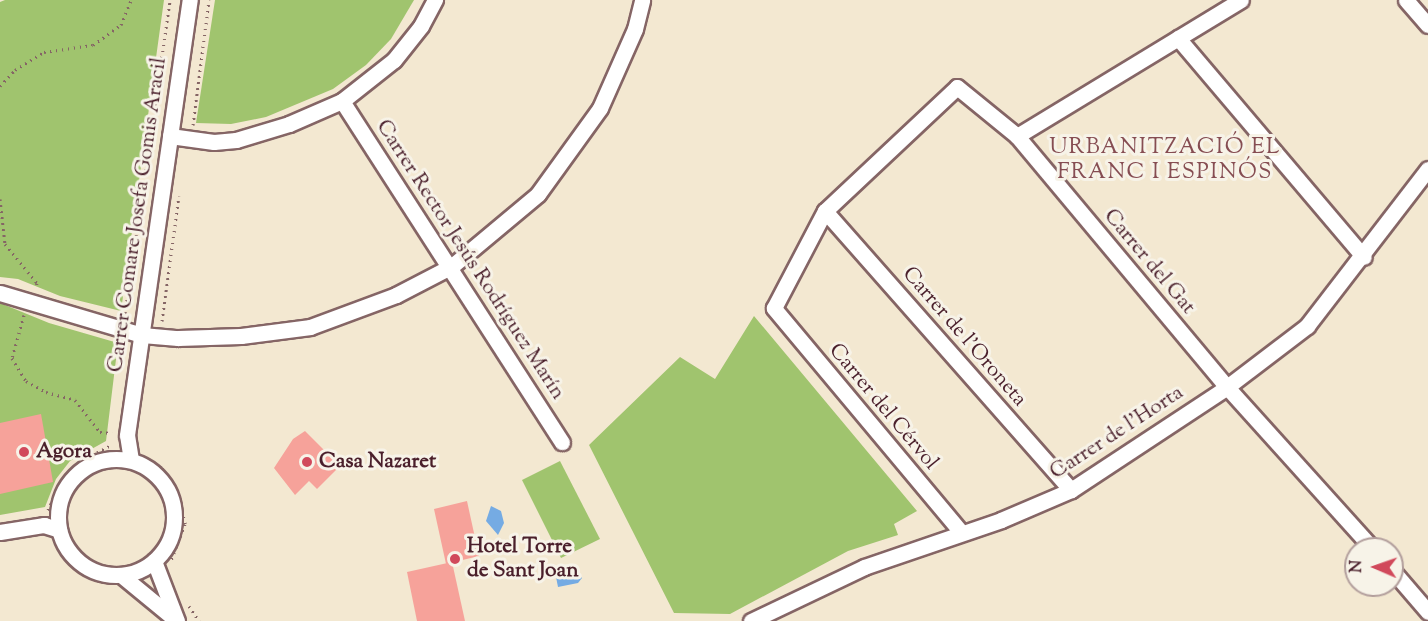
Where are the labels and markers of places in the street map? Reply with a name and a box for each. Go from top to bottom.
place label: Agora [36,439,92,465]
marker: Agora [17,445,31,459]
place label: Casa Nazaret [319,449,436,475]
marker: Casa Nazaret [300,455,314,469]
place label: Hotel Torre de Sant Joan [467,534,579,584]
marker: Hotel Torre de Sant Joan [448,552,462,566]

